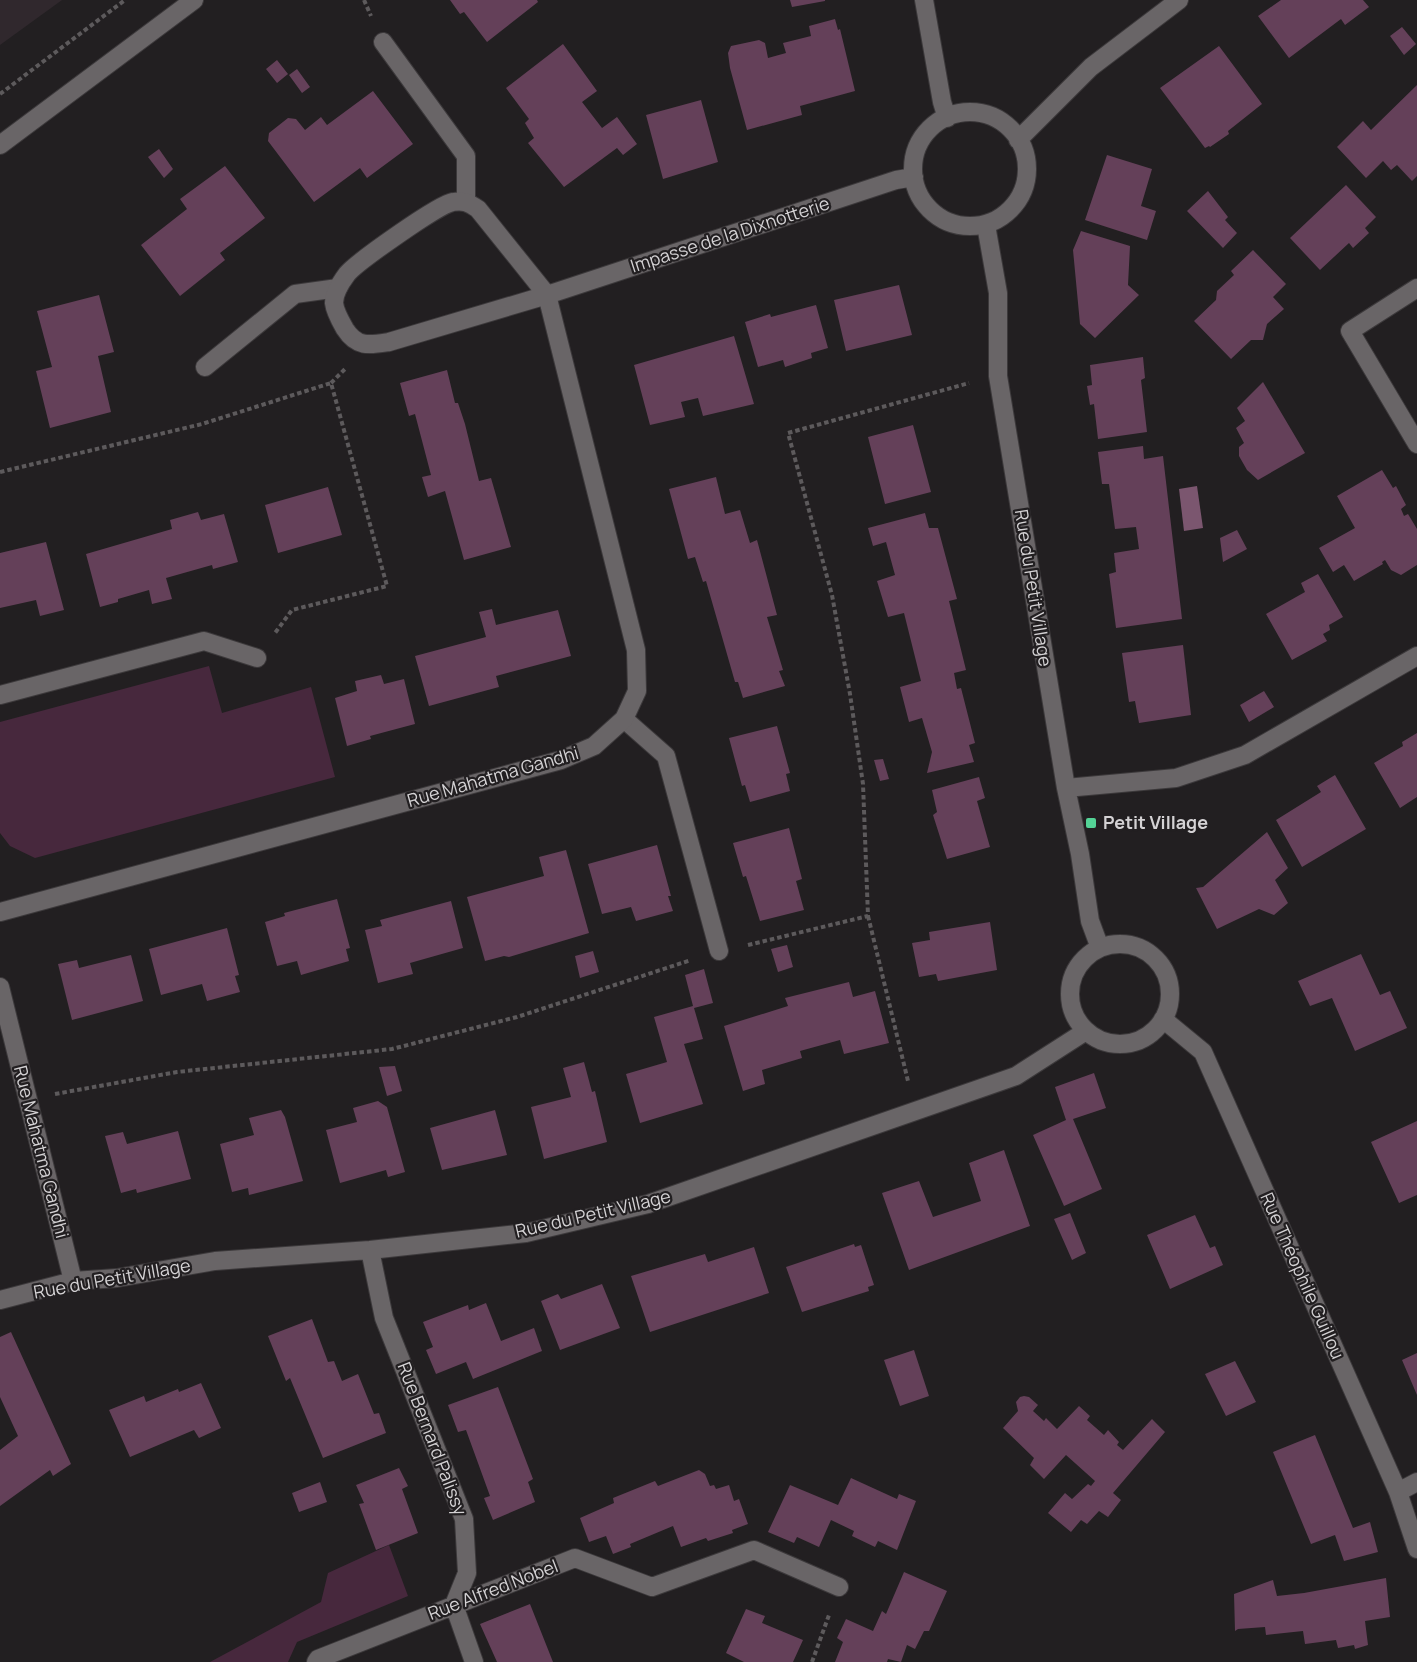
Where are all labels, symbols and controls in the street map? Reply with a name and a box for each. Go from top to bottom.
street label: Impasse de la Dixnotterie [627,191,832,278]
street label: Rue du Petit Village [1010,507,1058,668]
street label: Rue Mahatma Gandhi [404,740,581,812]
place label: Petit Village [1103,810,1208,834]
marker: Petit Village [1084,816,1098,830]
street label: Rue Mahatma Gandhi [9,1063,75,1241]
street label: Rue du Petit Village [513,1183,673,1243]
street label: Rue Théophile Guillou [1255,1189,1350,1363]
street label: Rue du Petit Village [31,1252,192,1304]
street label: Rue Bernard Palissy [393,1359,473,1519]
street label: Rue Alfred Nobel [424,1553,561,1625]

